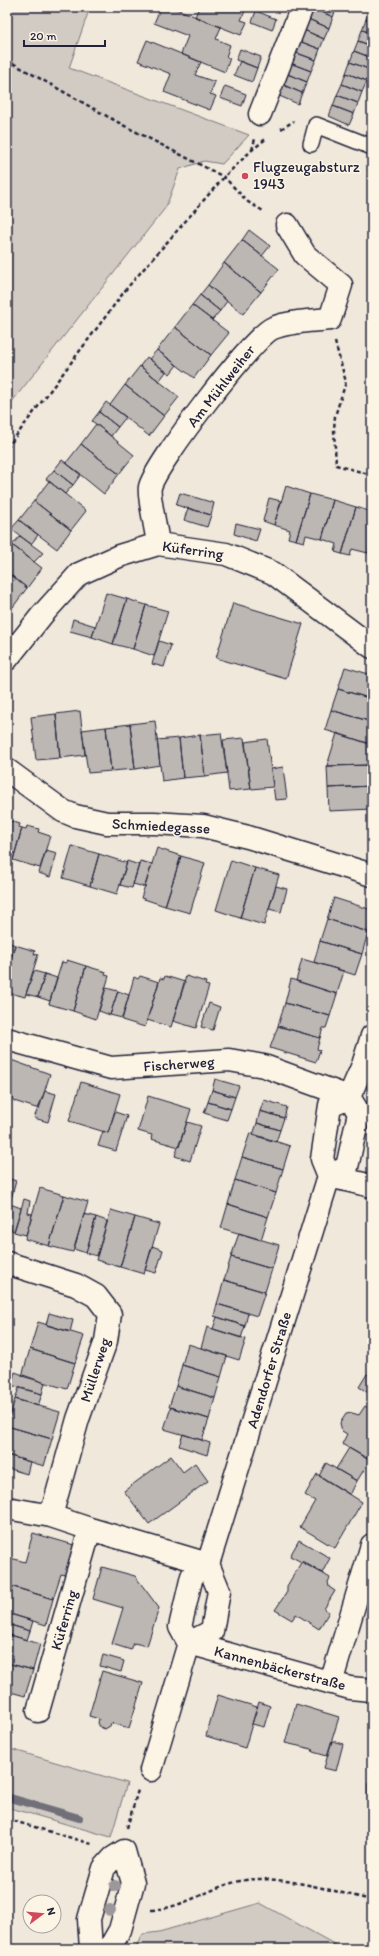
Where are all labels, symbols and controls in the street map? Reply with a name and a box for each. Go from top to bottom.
scale bar [24,22,105,48]
text: 20 m [30,29,57,43]
place label: Flugzeugabsturz 1943 [253,158,360,193]
marker: Flugzeugabsturz 1943 [240,171,250,181]
street label: Am Mühlweiher [183,341,259,431]
street label: Küferring [161,537,225,563]
street label: Schmiedegasse [111,814,211,838]
street label: Fischerweg [143,1053,215,1075]
street label: Adendorfer Straße [243,1310,295,1430]
street label: Müllerweg [76,1335,114,1404]
street label: Küferring [47,1588,81,1652]
street label: Kannenbäckerstraße [212,1642,348,1694]
north arrow [22,1894,62,1934]
text: N [44,1906,58,1917]

